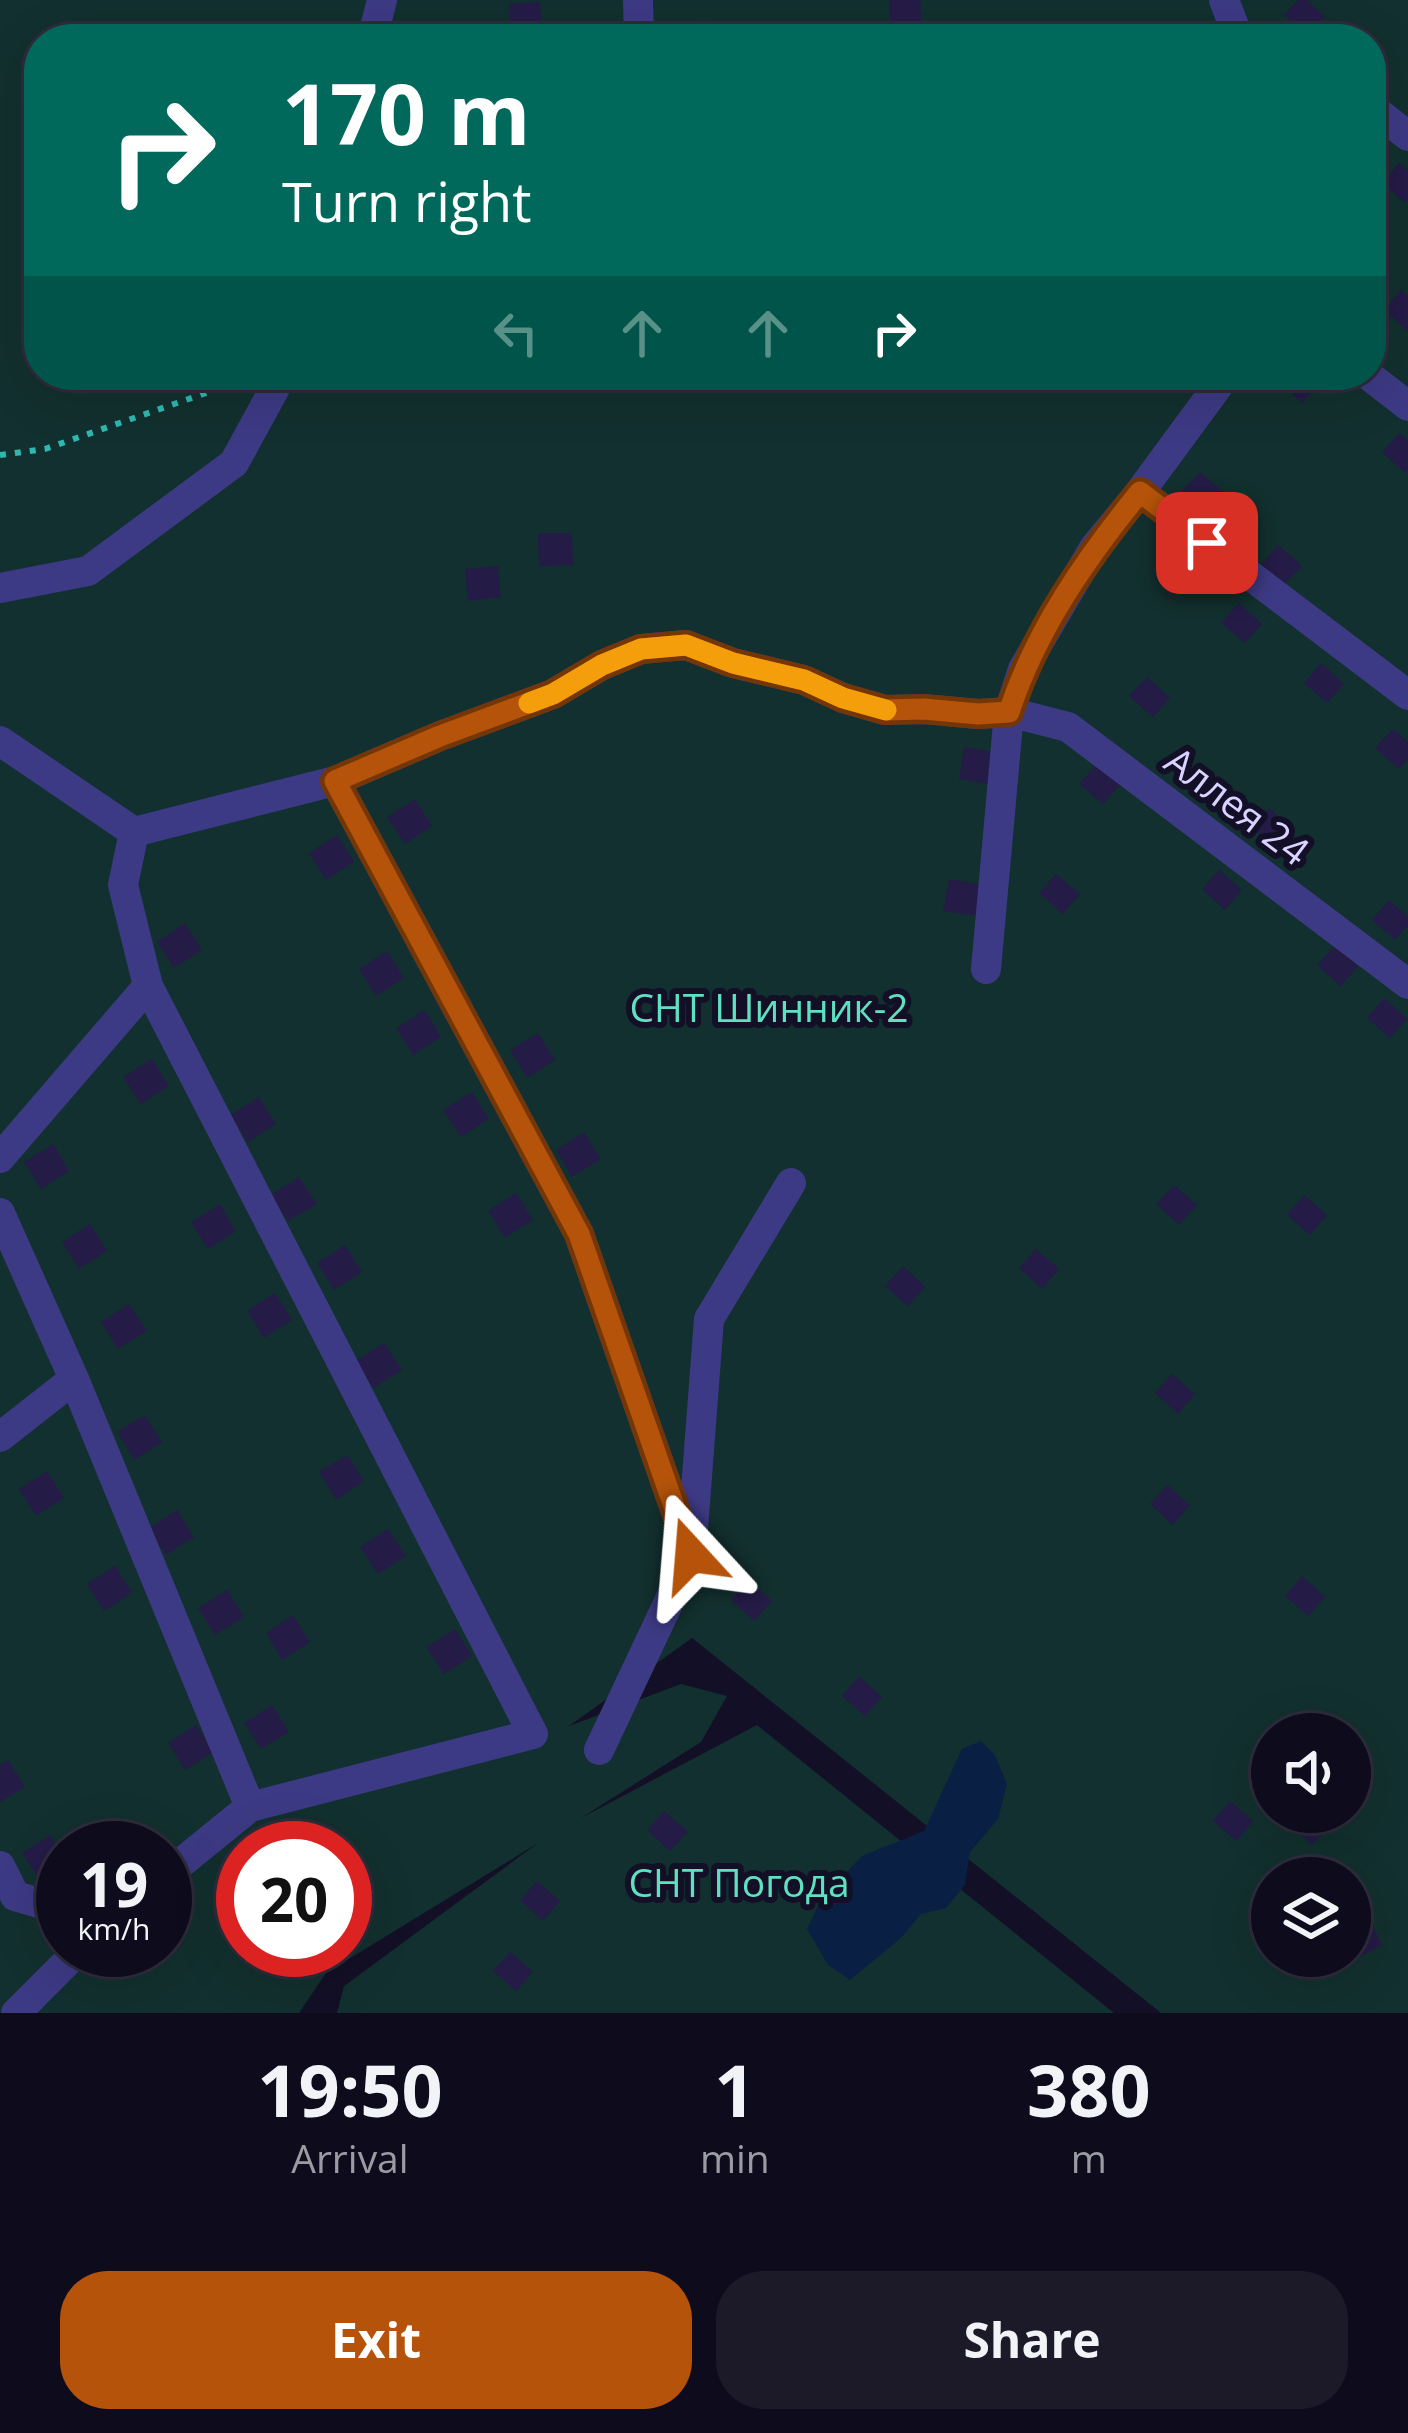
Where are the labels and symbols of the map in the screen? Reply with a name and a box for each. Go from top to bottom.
pin [1156,492,1258,594]
street label: Аллея 24 [1155,733,1321,876]
park label: СНТ Шинник-2 [629,980,909,1033]
position arrow [628,1492,754,1618]
speed limit sign: 20 [216,1821,372,1977]
park label: СНТ Погода [628,1855,850,1908]

